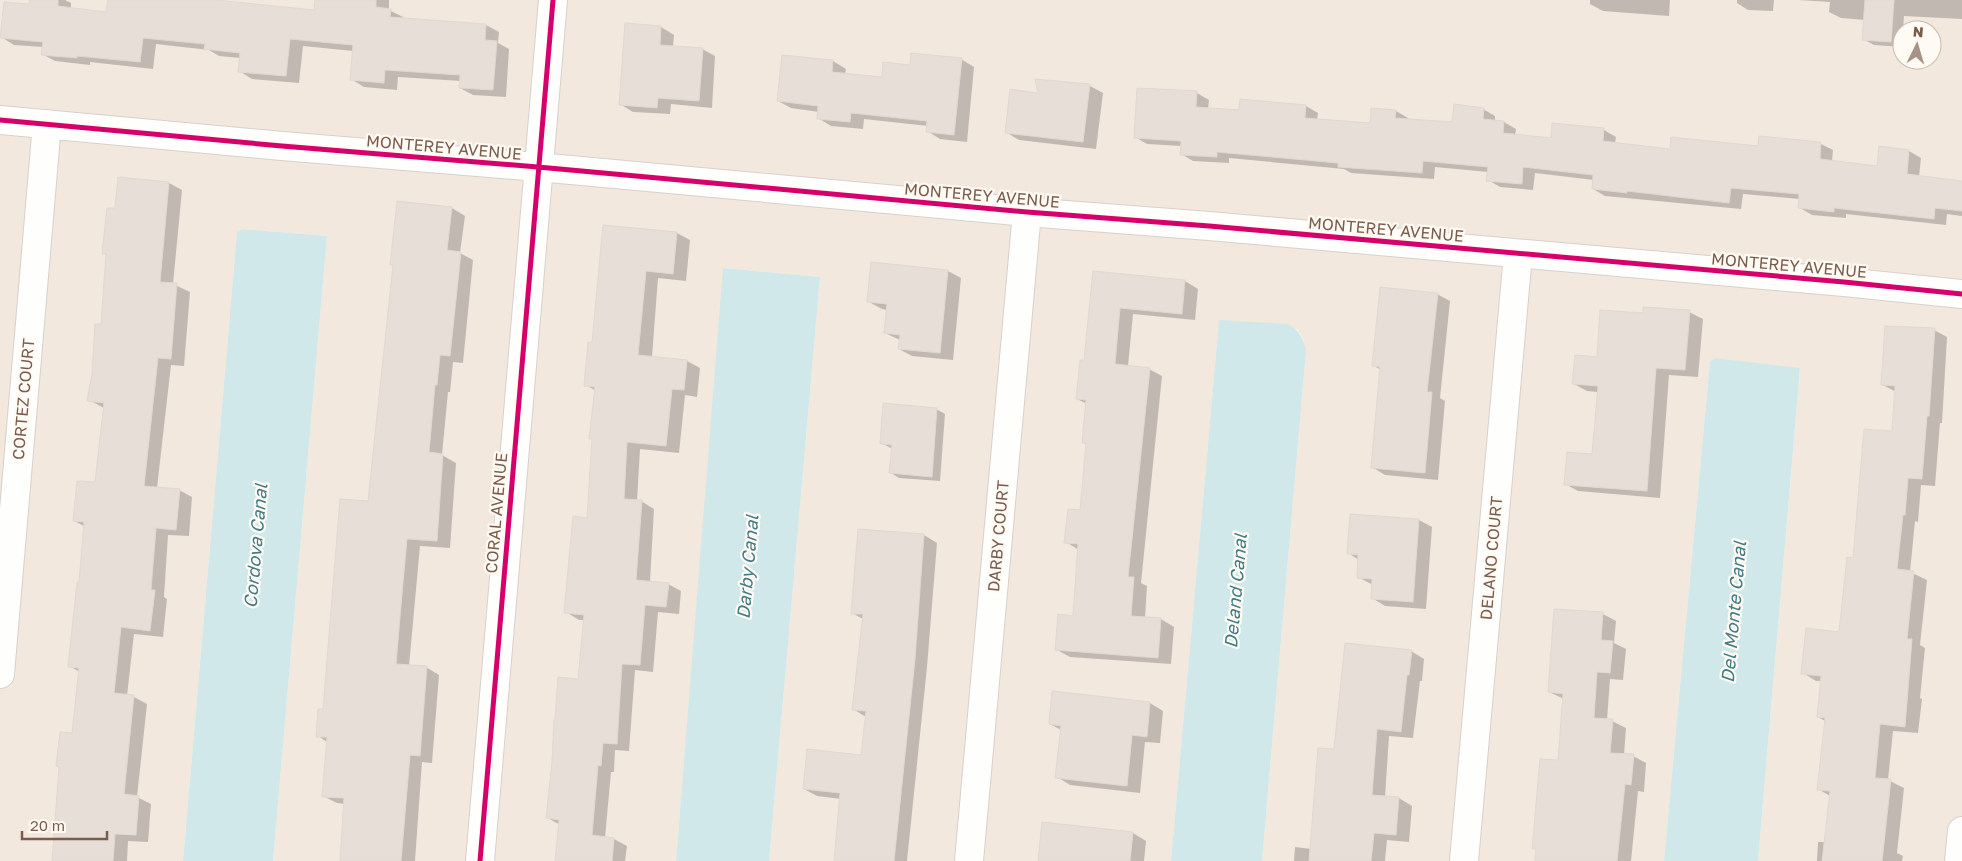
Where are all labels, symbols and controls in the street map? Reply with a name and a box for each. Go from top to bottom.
north arrow [1892,20,1942,70]
text: N [1912,23,1924,40]
street label: MONTEREY AVENUE [366,130,522,164]
street label: MONTEREY AVENUE [904,178,1060,212]
street label: MONTEREY AVENUE [1308,212,1464,246]
street label: MONTEREY AVENUE [1711,248,1867,282]
street label: CORTEZ COURT [8,337,38,461]
street label: CORAL AVENUE [481,452,511,574]
street label: DARBY COURT [983,479,1013,593]
water label: Cordova Canal [239,481,272,609]
street label: DELANO COURT [1476,495,1506,621]
water label: Darby Canal [731,513,763,620]
water label: Deland Canal [1219,531,1251,649]
water label: Del Monte Canal [1716,539,1750,684]
scale bar [22,808,108,840]
text: 20 m [30,816,65,834]

